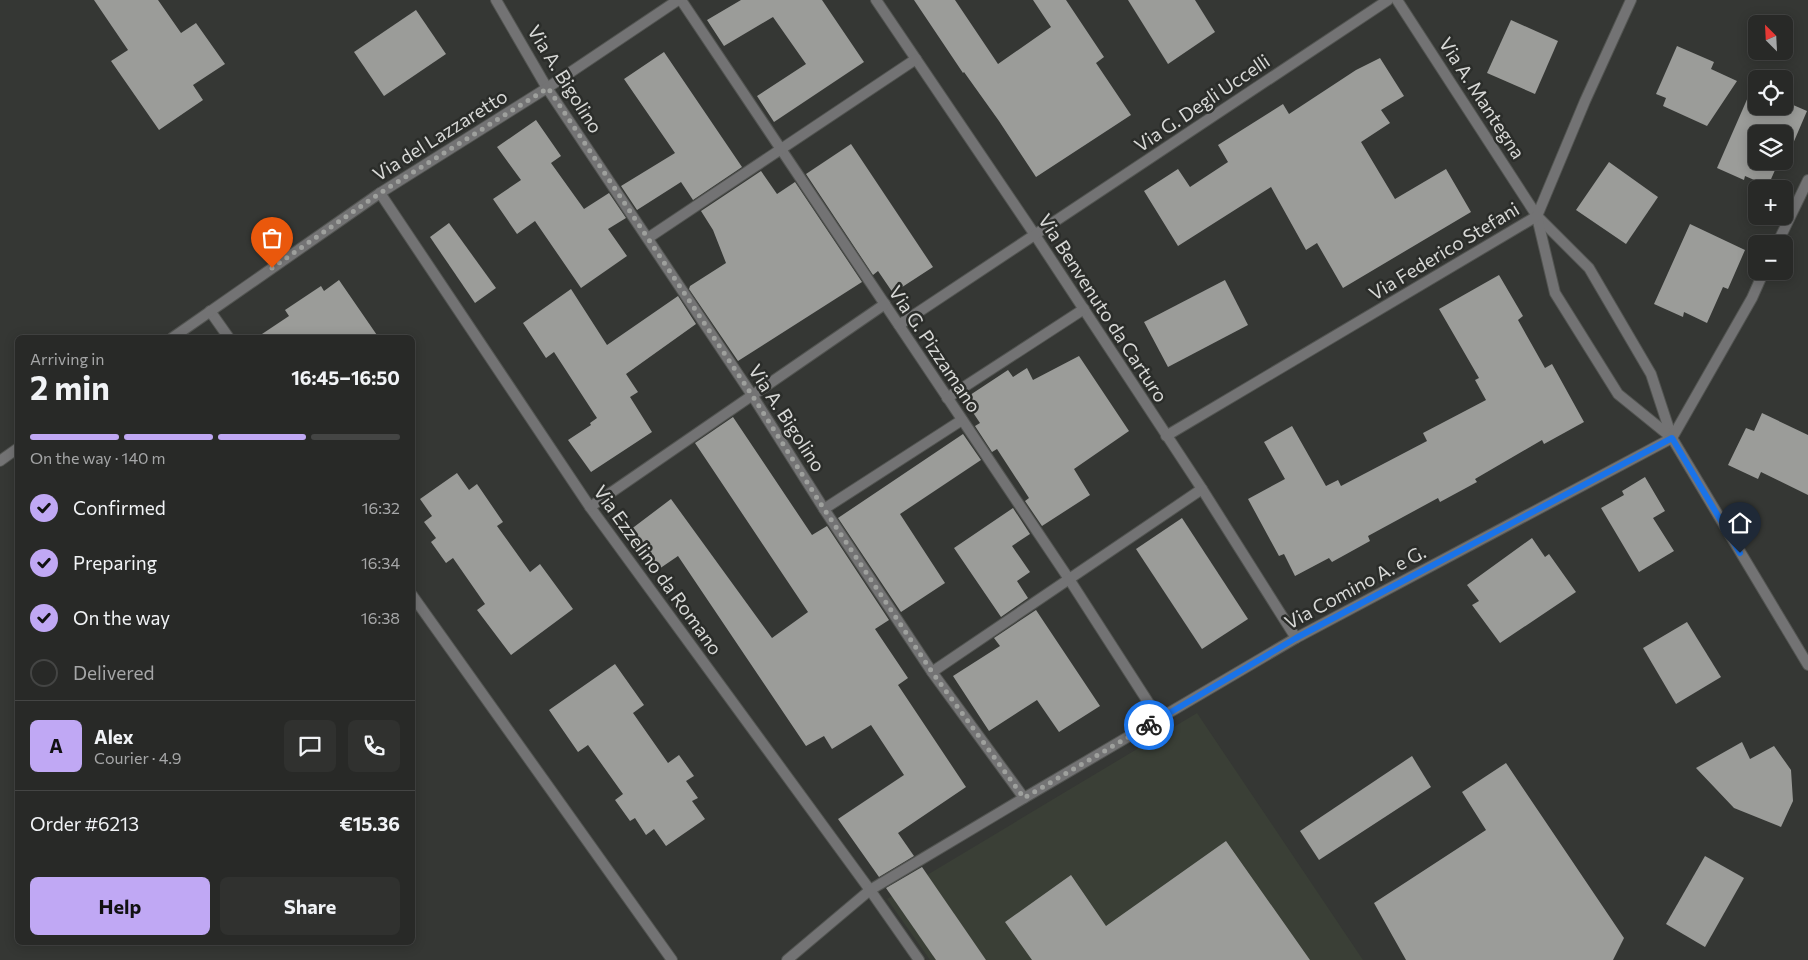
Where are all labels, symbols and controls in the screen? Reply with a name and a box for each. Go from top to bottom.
north arrow [1748,15,1792,60]
map controls [1748,15,1793,280]
street label: Via A. Bigolino [523,20,608,137]
street label: Via A. Mantegna [1435,33,1530,163]
street label: Via G. Degli Uccelli [1130,49,1274,156]
button: locate [1748,70,1793,115]
street label: Via del Lazzaretto [368,84,511,185]
button: layers [1748,125,1793,170]
button: + [1748,180,1793,225]
street label: Via Federico Stefani [1364,197,1523,305]
street label: Via Benvenuto da Carturo [1034,209,1173,406]
pin [251,217,293,268]
icon: bag [258,224,286,252]
button: − [1748,235,1793,280]
street label: Via G. Pizzamano [885,281,986,416]
text: Arriving in [30,349,104,368]
street label: Via A. Bigolino [744,360,831,476]
text: 16:45–16:50 [291,366,400,389]
text: 2 min [30,367,110,407]
text: On the way · 140 m [30,448,165,467]
street label: Via Ezzelino da Romano [589,480,728,659]
icon: check [30,494,58,522]
text: Confirmed [73,496,166,519]
text: 16:32 [362,498,400,517]
pin [1719,502,1761,553]
icon: home [1726,509,1754,537]
street label: Via Comino A. e G. [1280,540,1429,633]
icon: check [30,549,58,577]
text: Preparing [73,551,157,574]
text: 16:34 [361,553,400,572]
icon: check [30,604,58,632]
text: On the way [73,606,170,629]
text: 16:38 [361,608,400,627]
text: Delivered [73,661,154,684]
courier [1124,700,1174,750]
icon: bike [1135,711,1163,739]
button: chat [284,720,336,772]
button: phone [348,720,400,772]
text: Alex [94,725,134,748]
text: A [49,734,63,757]
text: Courier · 4.9 [94,748,181,767]
text: Order #6213 [30,812,139,835]
text: €15.36 [339,812,400,835]
button: Help [30,877,210,935]
button: Share [220,877,400,935]

